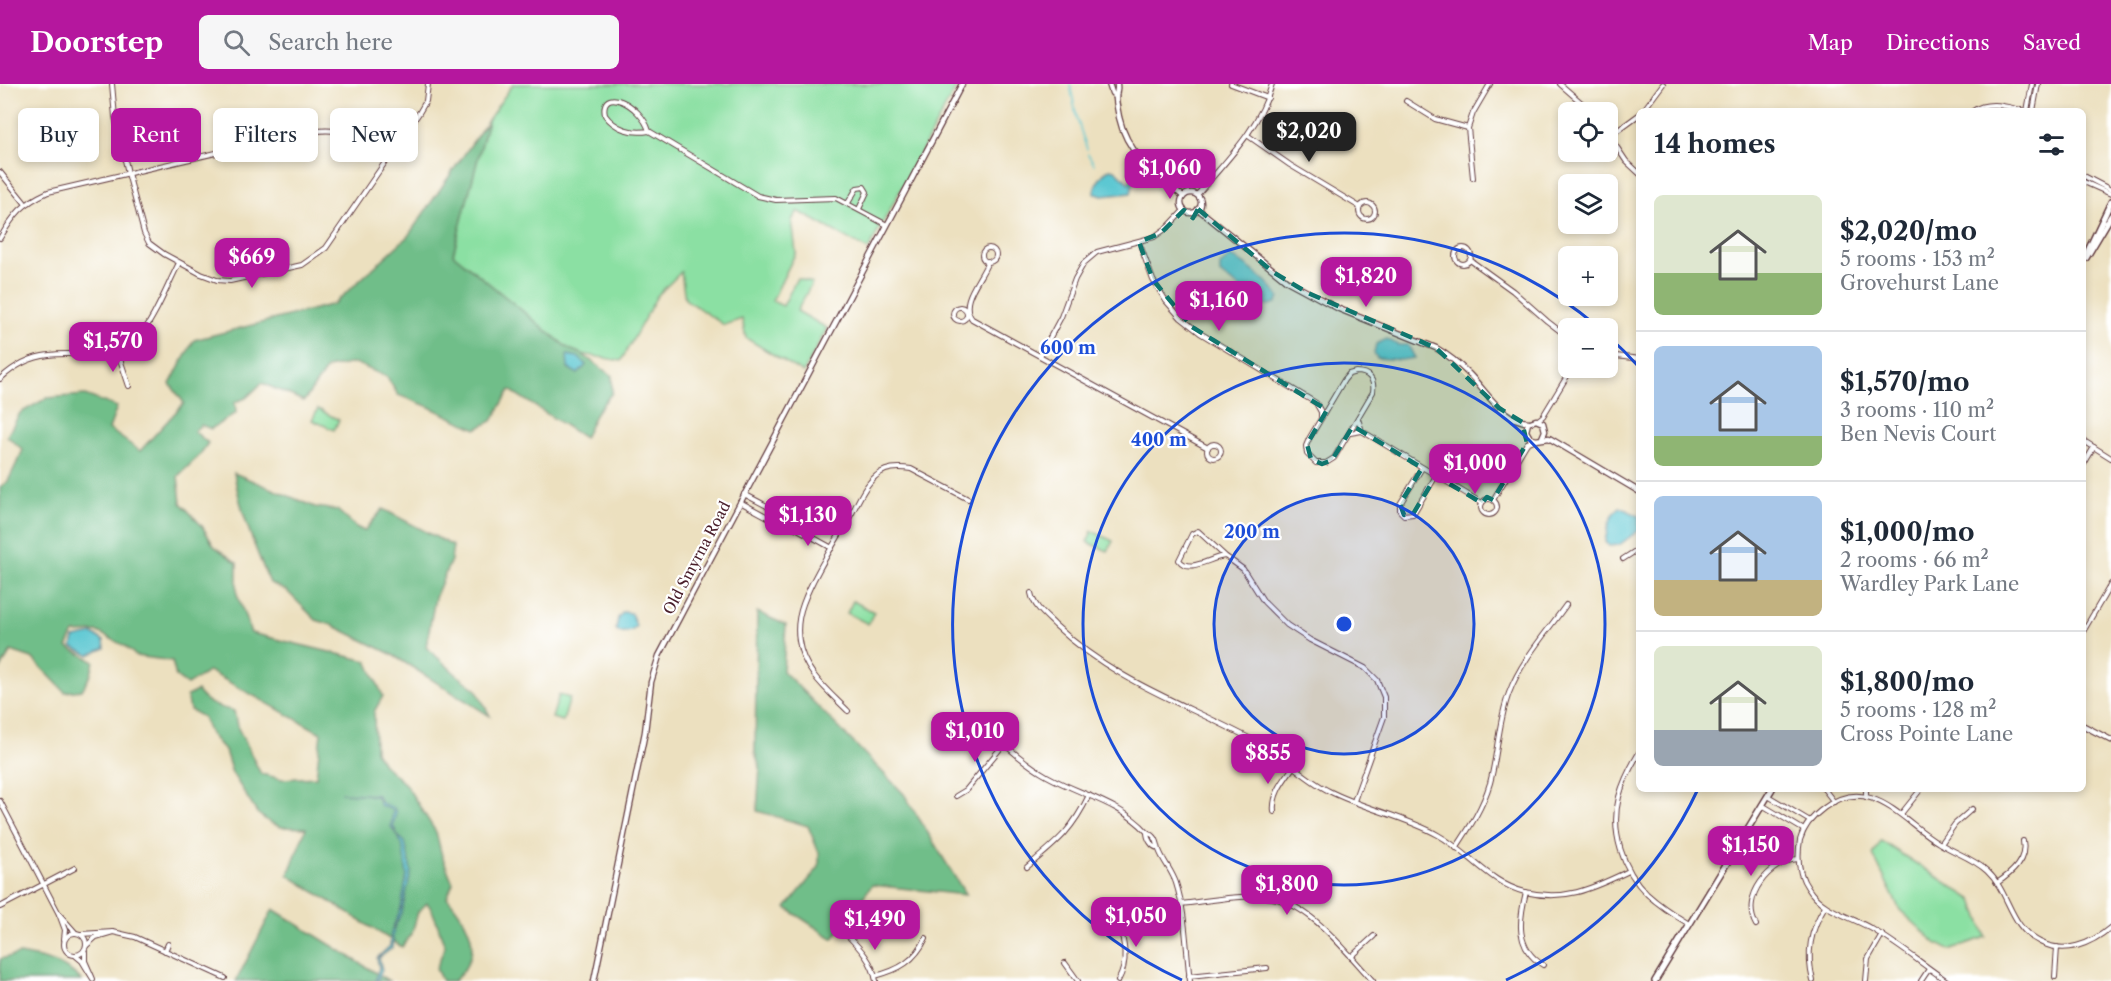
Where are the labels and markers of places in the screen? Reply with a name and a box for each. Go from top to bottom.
pin: $2,020 [1260,112,1358,163]
pin: $1,060 [1121,149,1219,200]
pin: $669 [216,238,288,289]
pin: $1,820 [1317,257,1415,308]
pin: $1,160 [1170,281,1268,332]
pin: $1,570 [64,322,162,373]
pin: $1,000 [1426,444,1524,495]
pin: $1,130 [759,496,857,547]
centre of rings [1334,614,1354,634]
pin: $1,010 [926,712,1024,763]
pin: $855 [1232,734,1304,785]
pin: $1,150 [1702,826,1800,877]
pin: $1,800 [1238,865,1336,916]
pin: $1,050 [1087,897,1185,948]
pin: $1,490 [826,900,924,951]

